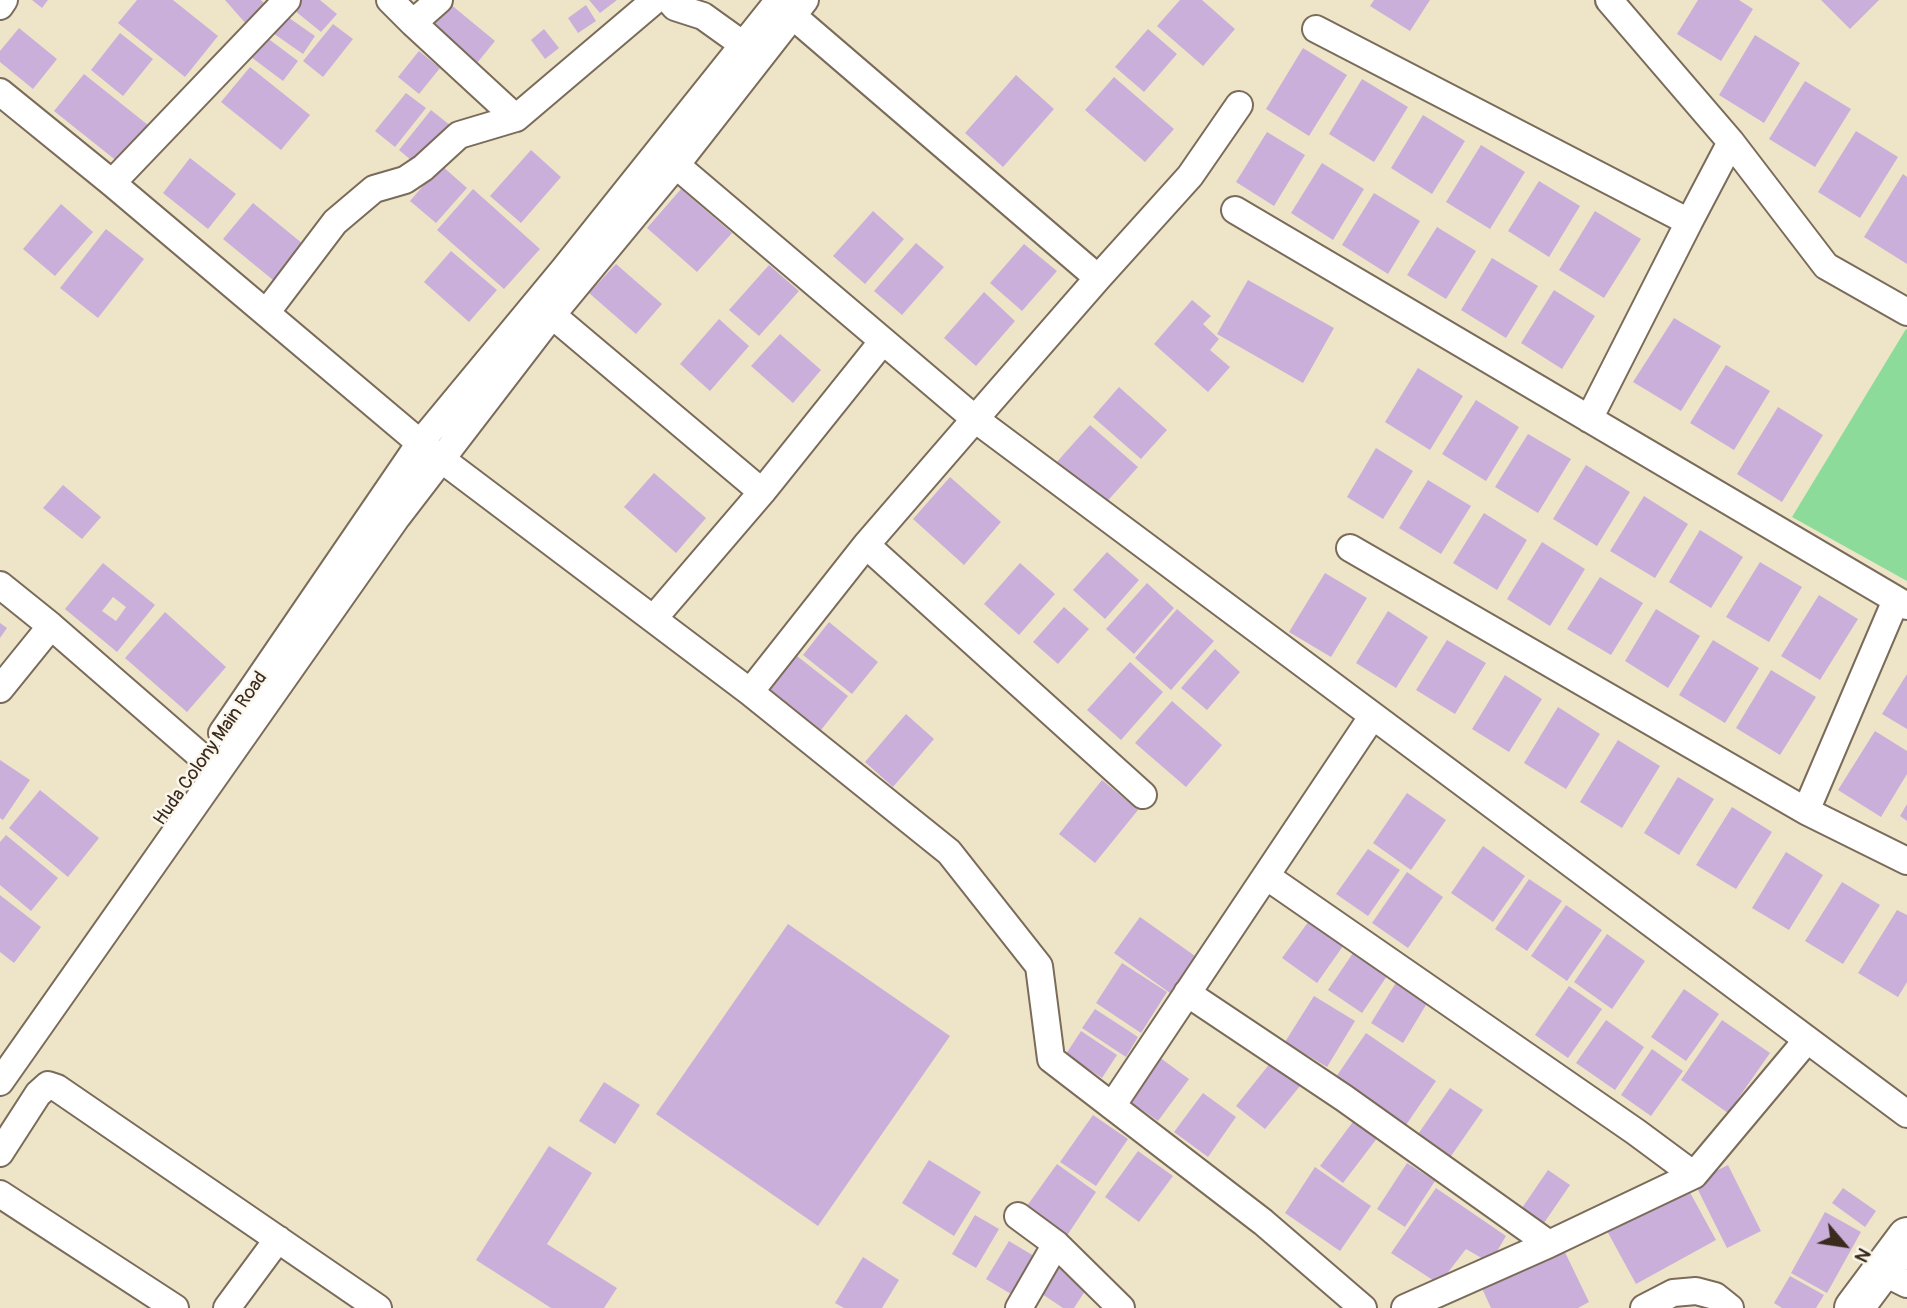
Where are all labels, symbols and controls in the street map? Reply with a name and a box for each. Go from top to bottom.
street label: Huda Colony Main Road [149,668,273,830]
north arrow [1809,1210,1879,1280]
text: N [1849,1244,1876,1267]

